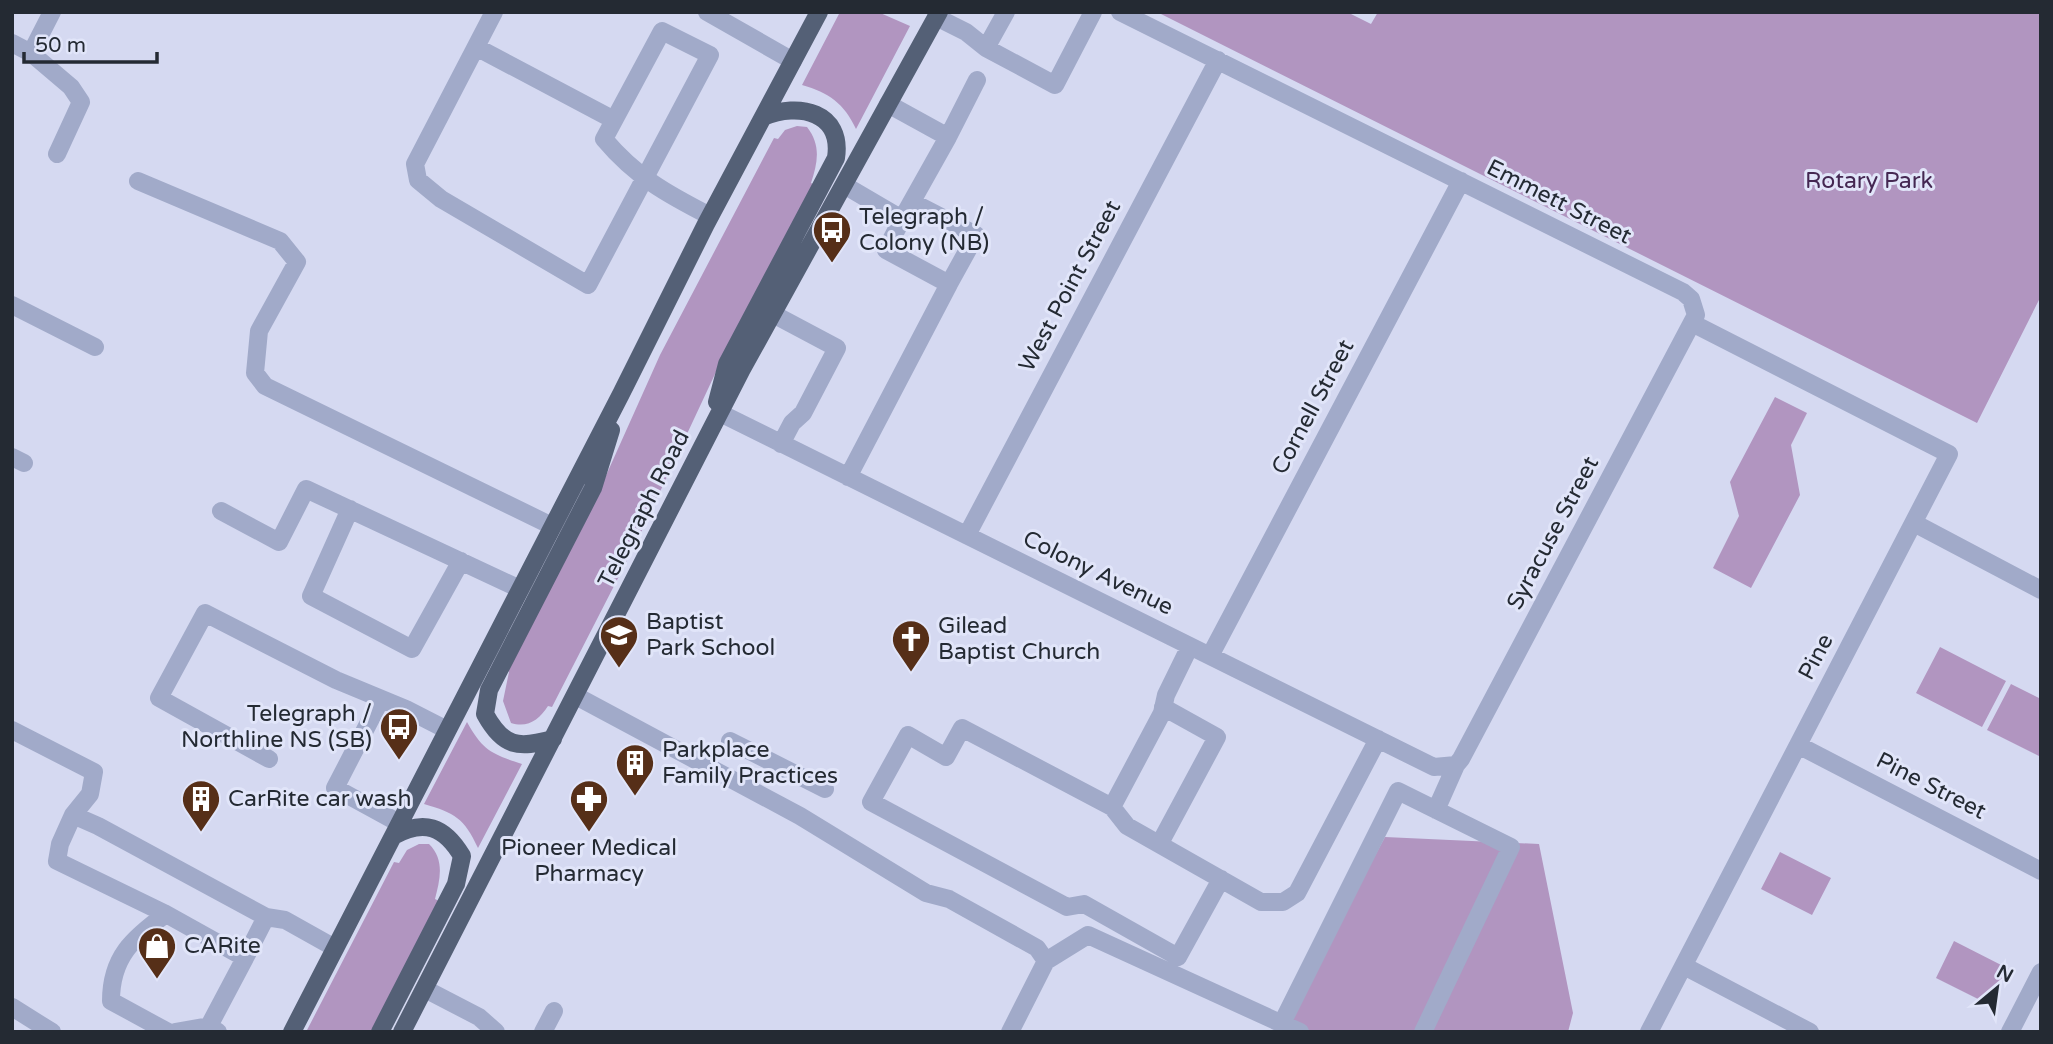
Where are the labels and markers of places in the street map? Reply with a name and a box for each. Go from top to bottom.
place label: Telegraph / Colony (NB) [859,203,989,257]
bus stop icon: Telegraph / Colony (NB) [811,209,853,264]
place label: Baptist Park School [646,608,775,662]
place label: Gilead Baptist Church [938,612,1100,666]
school or university icon: Baptist Park School [598,614,640,669]
church icon: Gilead Baptist Church [890,618,932,673]
place label: Telegraph / Northline NS (SB) [181,700,372,754]
bus stop icon: Telegraph / Northline NS (SB) [378,706,420,761]
place label: Parkplace Family Practices [662,736,838,790]
building icon: Parkplace Family Practices [614,742,656,797]
building icon: CarRite car wash [180,778,222,833]
pharmacy icon: Pioneer Medical Pharmacy [568,778,610,833]
place label: CarRite car wash [228,785,411,813]
place label: Pioneer Medical Pharmacy [501,834,677,888]
shop icon: CARite [136,925,178,980]
place label: CARite [184,932,261,960]

